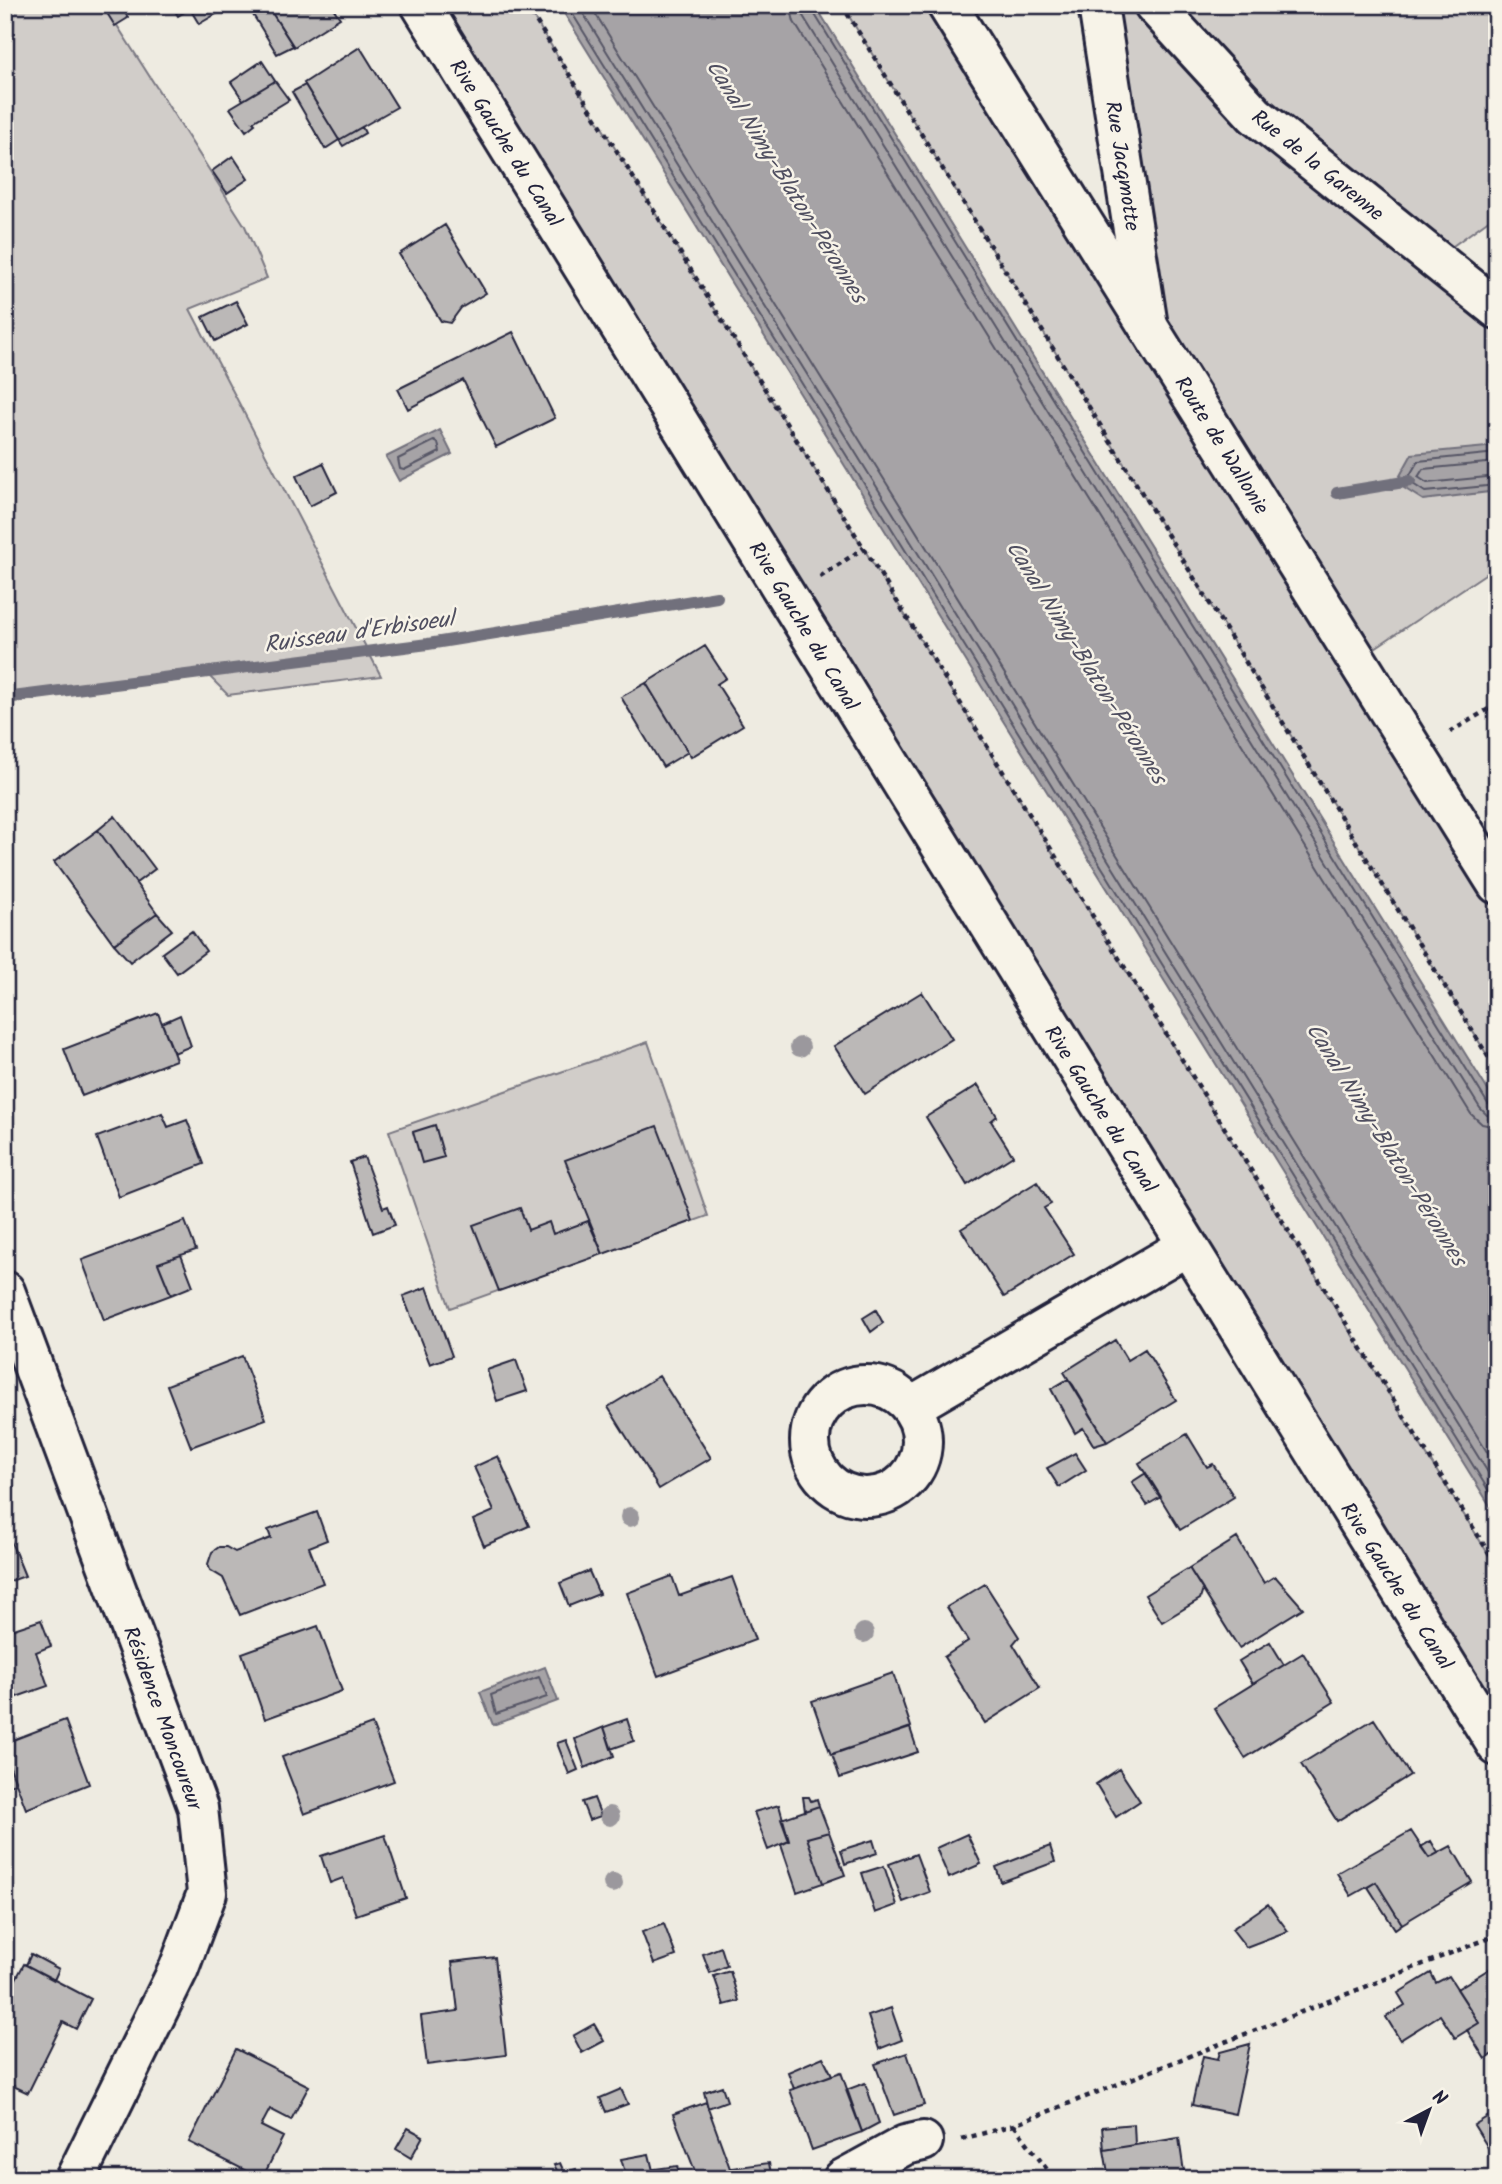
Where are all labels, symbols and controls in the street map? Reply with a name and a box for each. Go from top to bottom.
street label: Rive Gauche du Canal [440,53,570,234]
water label: Canal Nimy-Blaton-Péronnes [695,53,876,313]
street label: Rue Jacqmotte [1095,99,1148,234]
street label: Rue de la Garenne [1243,102,1391,231]
street label: Route de Wallonie [1165,370,1277,522]
water label: Canal Nimy-Blaton-Péronnes [995,534,1176,794]
street label: Rive Gauche du Canal [739,536,867,718]
water label: Ruisseau d'Erbisoeul [262,601,461,664]
water label: Canal Nimy-Blaton-Péronnes [1295,1016,1476,1276]
street label: Rive Gauche du Canal [1035,1019,1165,1200]
street label: Rive Gauche du Canal [1331,1496,1461,1677]
street label: Résidence Moncoureur [113,1622,211,1816]
north arrow [1394,2076,1464,2146]
text: N [1424,2083,1453,2114]

